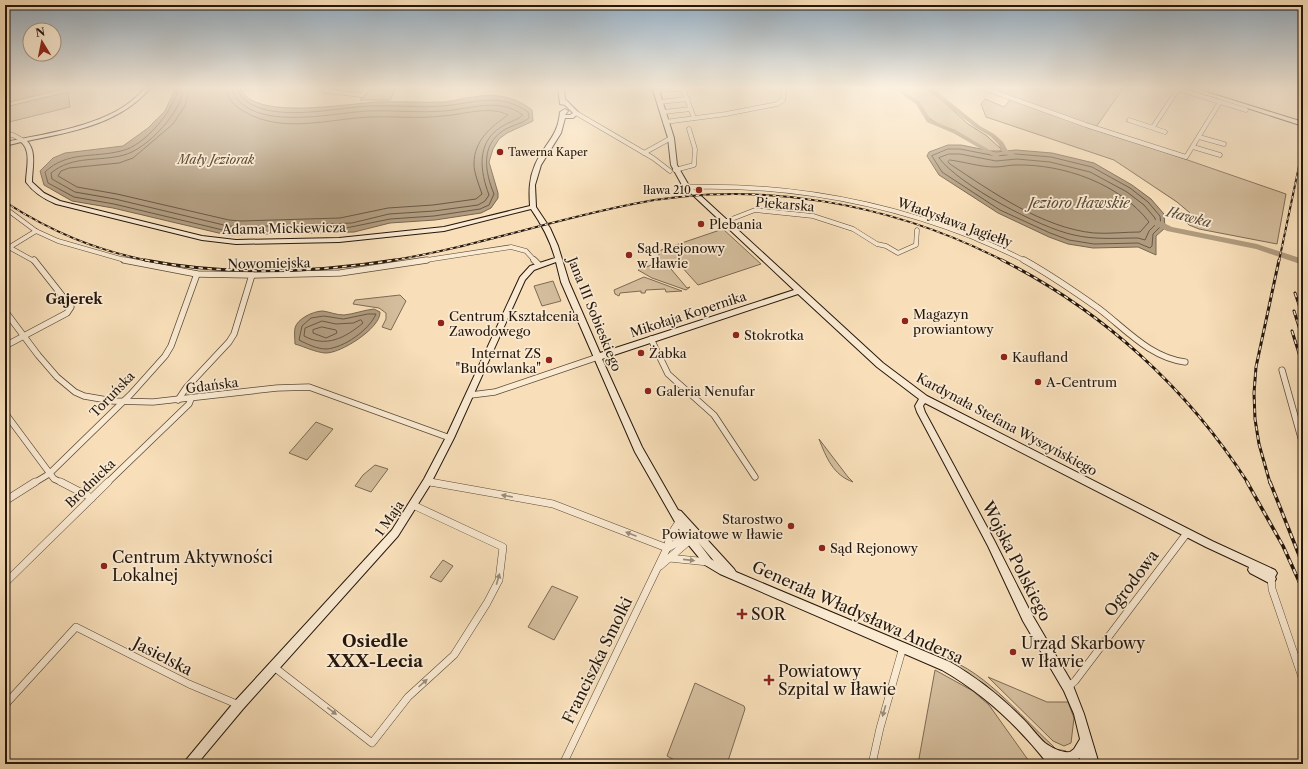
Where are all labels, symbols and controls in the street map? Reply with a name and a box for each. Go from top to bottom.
north arrow [22,22,62,62]
text: N [34,24,47,40]
place label: Tawerna Kaper [508,145,588,159]
marker: Tawerna Kaper [495,147,505,157]
water label: Mały Jeziorak [176,152,255,167]
place label: Iława 210 [643,183,691,197]
marker: Iława 210 [694,185,704,195]
street label: Piekarska [755,193,815,215]
street label: Władysława Jagiełły [894,193,1015,251]
water label: Jezioro Iławskie [1024,194,1131,212]
water label: Iławka [1164,202,1214,232]
place label: Plebania [709,216,763,232]
street label: Adama Mickiewicza [221,219,346,237]
marker: Plebania [696,219,706,229]
place label: Sąd Rejonowy w Iławie [636,240,726,271]
marker: Sąd Rejonowy w Iławie [624,250,634,260]
street label: Jana III Sobieskiego [564,253,625,373]
street label: Nowomiejska [227,254,311,272]
street label: Mikołaja Kopernika [628,288,748,340]
district label: Gajerek [45,290,103,308]
place label: Magazyn prowiantowy [913,306,995,337]
place label: Centrum Kształcenia Zawodowego [449,308,579,339]
marker: Magazyn prowiantowy [900,316,910,326]
marker: Centrum Kształcenia Zawodowego [436,318,446,328]
place label: Stokrotka [744,327,804,343]
marker: Stokrotka [731,330,741,340]
place label: Internat ZS "Budowlanka" [455,345,541,376]
place label: Żabka [649,345,687,361]
marker: Żabka [636,348,646,358]
place label: Kaufland [1012,349,1068,365]
marker: Kaufland [999,352,1009,362]
marker: Internat ZS "Budowlanka" [544,355,554,365]
street label: Toruńska [86,368,138,420]
street label: Kardynała Stefana Wyszyńskiego [914,369,1100,479]
street label: Gdańska [185,374,239,396]
place label: A-Centrum [1045,374,1117,390]
marker: A-Centrum [1033,377,1043,387]
place label: Galeria Nenufar [656,383,755,399]
marker: Galeria Nenufar [643,386,653,396]
street label: Brodnicka [62,455,118,511]
one-way arrow [501,493,514,499]
street label: 1 Maja [371,497,407,539]
street label: Wojska Polskiego [978,497,1056,624]
place label: Starostwo Powiatowe w Iławie [661,511,783,542]
marker: Starostwo Powiatowe w Iławie [786,521,796,531]
one-way arrow [625,530,637,536]
place label: Sąd Rejonowy [830,540,919,556]
marker: Sąd Rejonowy [817,543,827,553]
street label: Ogrodowa [1099,545,1163,620]
place label: Centrum Aktywności Lokalnej [112,547,273,585]
street label: Generała Władysława Andersa [749,556,967,668]
one-way arrow [683,557,695,564]
marker: Centrum Aktywności Lokalnej [99,561,109,571]
one-way arrow [495,573,501,585]
street label: Franciszka Smolki [558,593,636,727]
place label: SOR [751,604,787,624]
marker: SOR [736,608,748,620]
street label: Jasielska [127,631,196,680]
district label: Osiedle XXX-Lecia [326,631,423,671]
place label: Urząd Skarbowy w Iławie [1020,633,1146,671]
marker: Urząd Skarbowy w Iławie [1008,647,1018,657]
place label: Powiatowy Szpital w Iławie [778,661,896,699]
marker: Powiatowy Szpital w Iławie [763,674,775,686]
one-way arrow [418,679,429,688]
one-way arrow [881,706,887,718]
one-way arrow [327,707,338,716]

